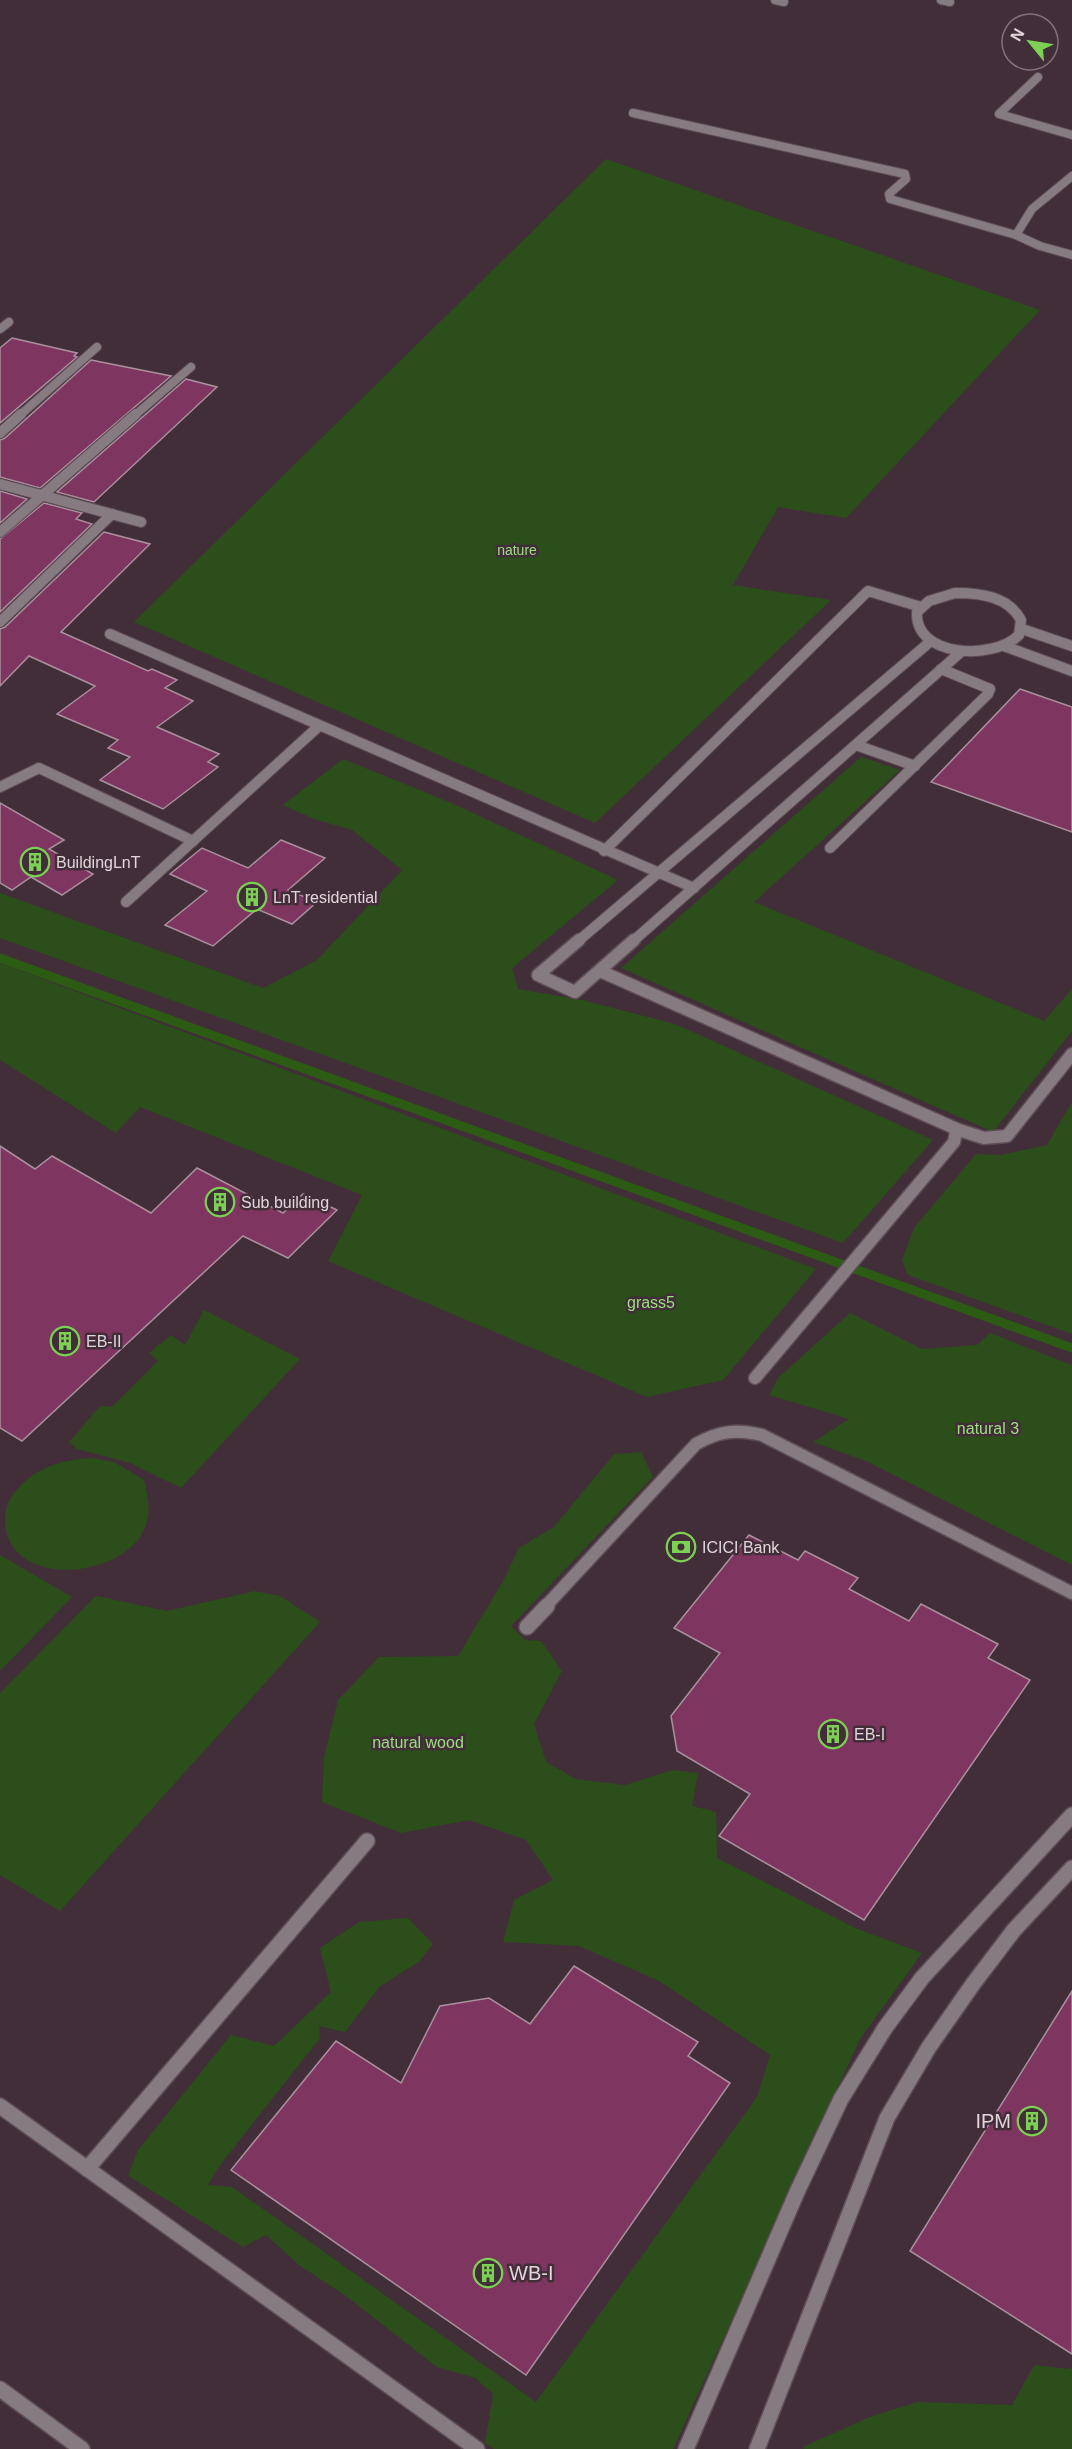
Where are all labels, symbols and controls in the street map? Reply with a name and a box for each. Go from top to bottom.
north arrow [1000,12,1060,72]
text: N [1007,25,1028,44]
park label: nature [497,542,537,558]
building icon: BuildingLnT [19,846,51,878]
place label: BuildingLnT [56,854,141,871]
building icon: LnT residential [236,881,268,913]
place label: LnT residential [273,889,378,906]
building icon: Sub building [204,1186,236,1218]
place label: Sub building [241,1194,329,1211]
park label: grass5 [627,1294,675,1311]
building icon: EB-II [49,1325,81,1357]
place label: EB-II [86,1333,122,1350]
park label: natural 3 [957,1420,1019,1437]
bank icon: ICICI Bank [665,1531,697,1563]
place label: ICICI Bank [702,1539,780,1556]
building icon: EB-I [817,1718,849,1750]
place label: EB-I [854,1726,885,1743]
park label: natural wood [372,1734,464,1751]
building icon: IPM [1016,2105,1048,2137]
place label: IPM [975,2110,1011,2132]
building icon: WB-I [472,2257,504,2289]
place label: WB-I [509,2262,553,2284]

